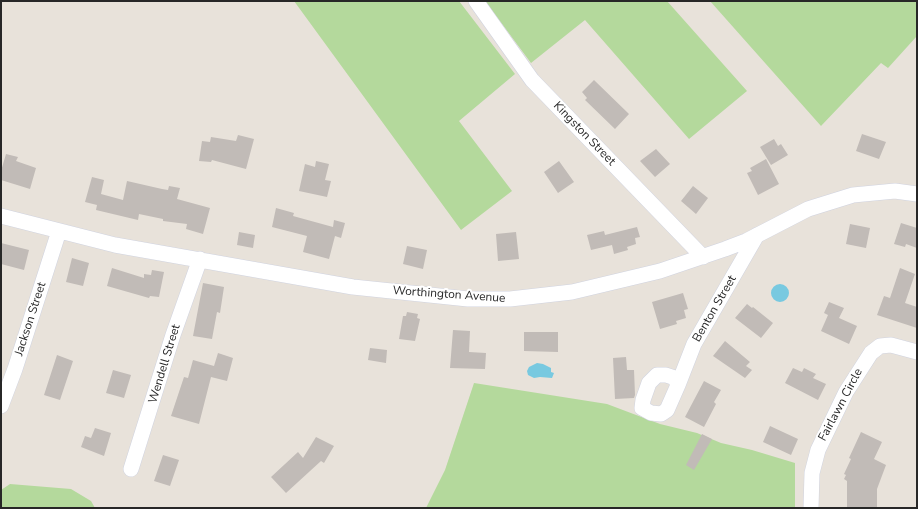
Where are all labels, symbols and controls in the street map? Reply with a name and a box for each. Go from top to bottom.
street label: Kingston Street [550,99,618,169]
street label: Benton Street [690,273,740,345]
street label: Jackson Street [12,280,50,358]
street label: Worthington Avenue [392,284,506,306]
street label: Wendell Street [146,323,184,405]
street label: Fairlawn Circle [816,366,866,444]

